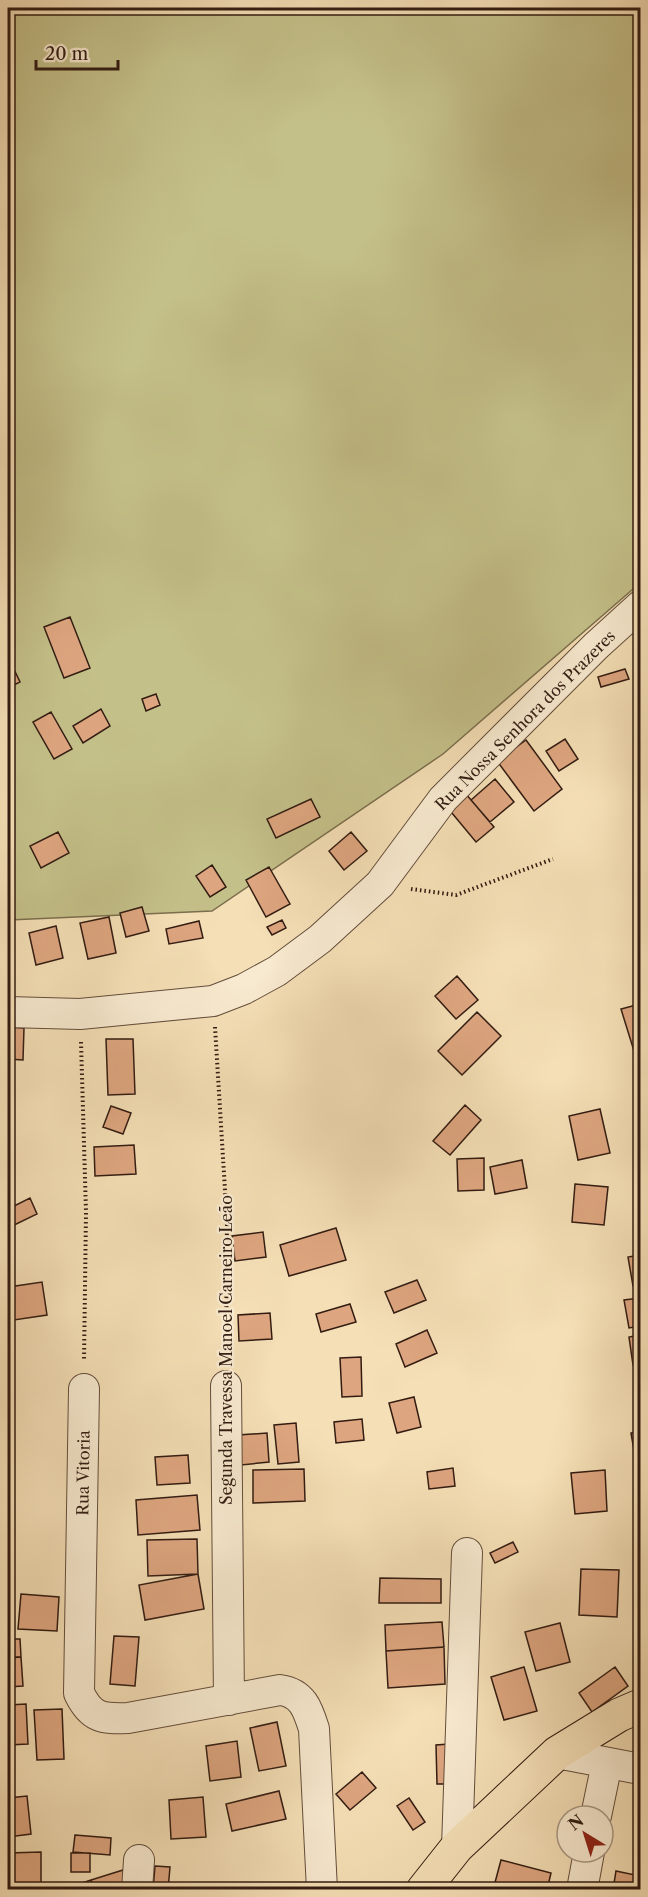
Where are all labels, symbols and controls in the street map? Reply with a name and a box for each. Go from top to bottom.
scale bar [36,33,118,71]
text: 20 m [45,43,89,65]
street label: Rua Nossa Senhora dos Prazeres [431,626,619,814]
street label: Segunda Travessa Manoel Carneiro Leão [216,1195,236,1505]
street label: Rua Vitoria [72,1430,94,1516]
north arrow [555,1804,615,1864]
text: N [564,1810,587,1834]

